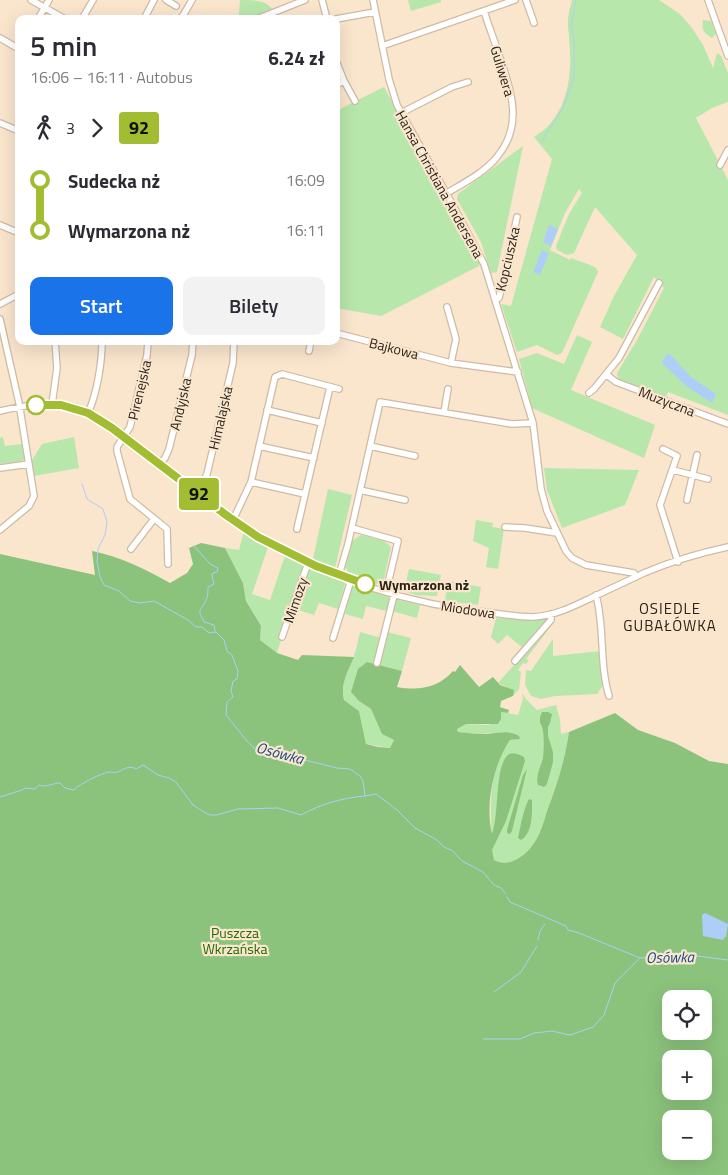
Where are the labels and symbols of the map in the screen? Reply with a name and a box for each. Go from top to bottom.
street label: Guliwera [485,43,521,99]
street label: Hansa Christiana Andersena [391,106,489,262]
street label: Kopciuszka [489,225,525,293]
street label: Bajkowa [367,332,421,364]
street label: Pirenejska [122,358,156,422]
street label: Andyjska [164,376,196,432]
street label: Muzyczna [636,381,698,421]
street label: Himalajska [202,384,238,452]
unlabelled marker [26,395,46,415]
line badge: 92 [176,478,222,510]
street label: Mimozy [277,574,313,626]
marker: Wymarzona nż [355,574,375,594]
place label: Wymarzona nż [379,574,469,595]
street label: Miodowa [439,594,497,624]
district label: OSIEDLE GUBAŁÓWKA [623,597,717,637]
water label: Osówka [254,736,308,771]
park label: Puszcza Wkrzańska [202,922,268,959]
water label: Osówka [646,945,696,969]

